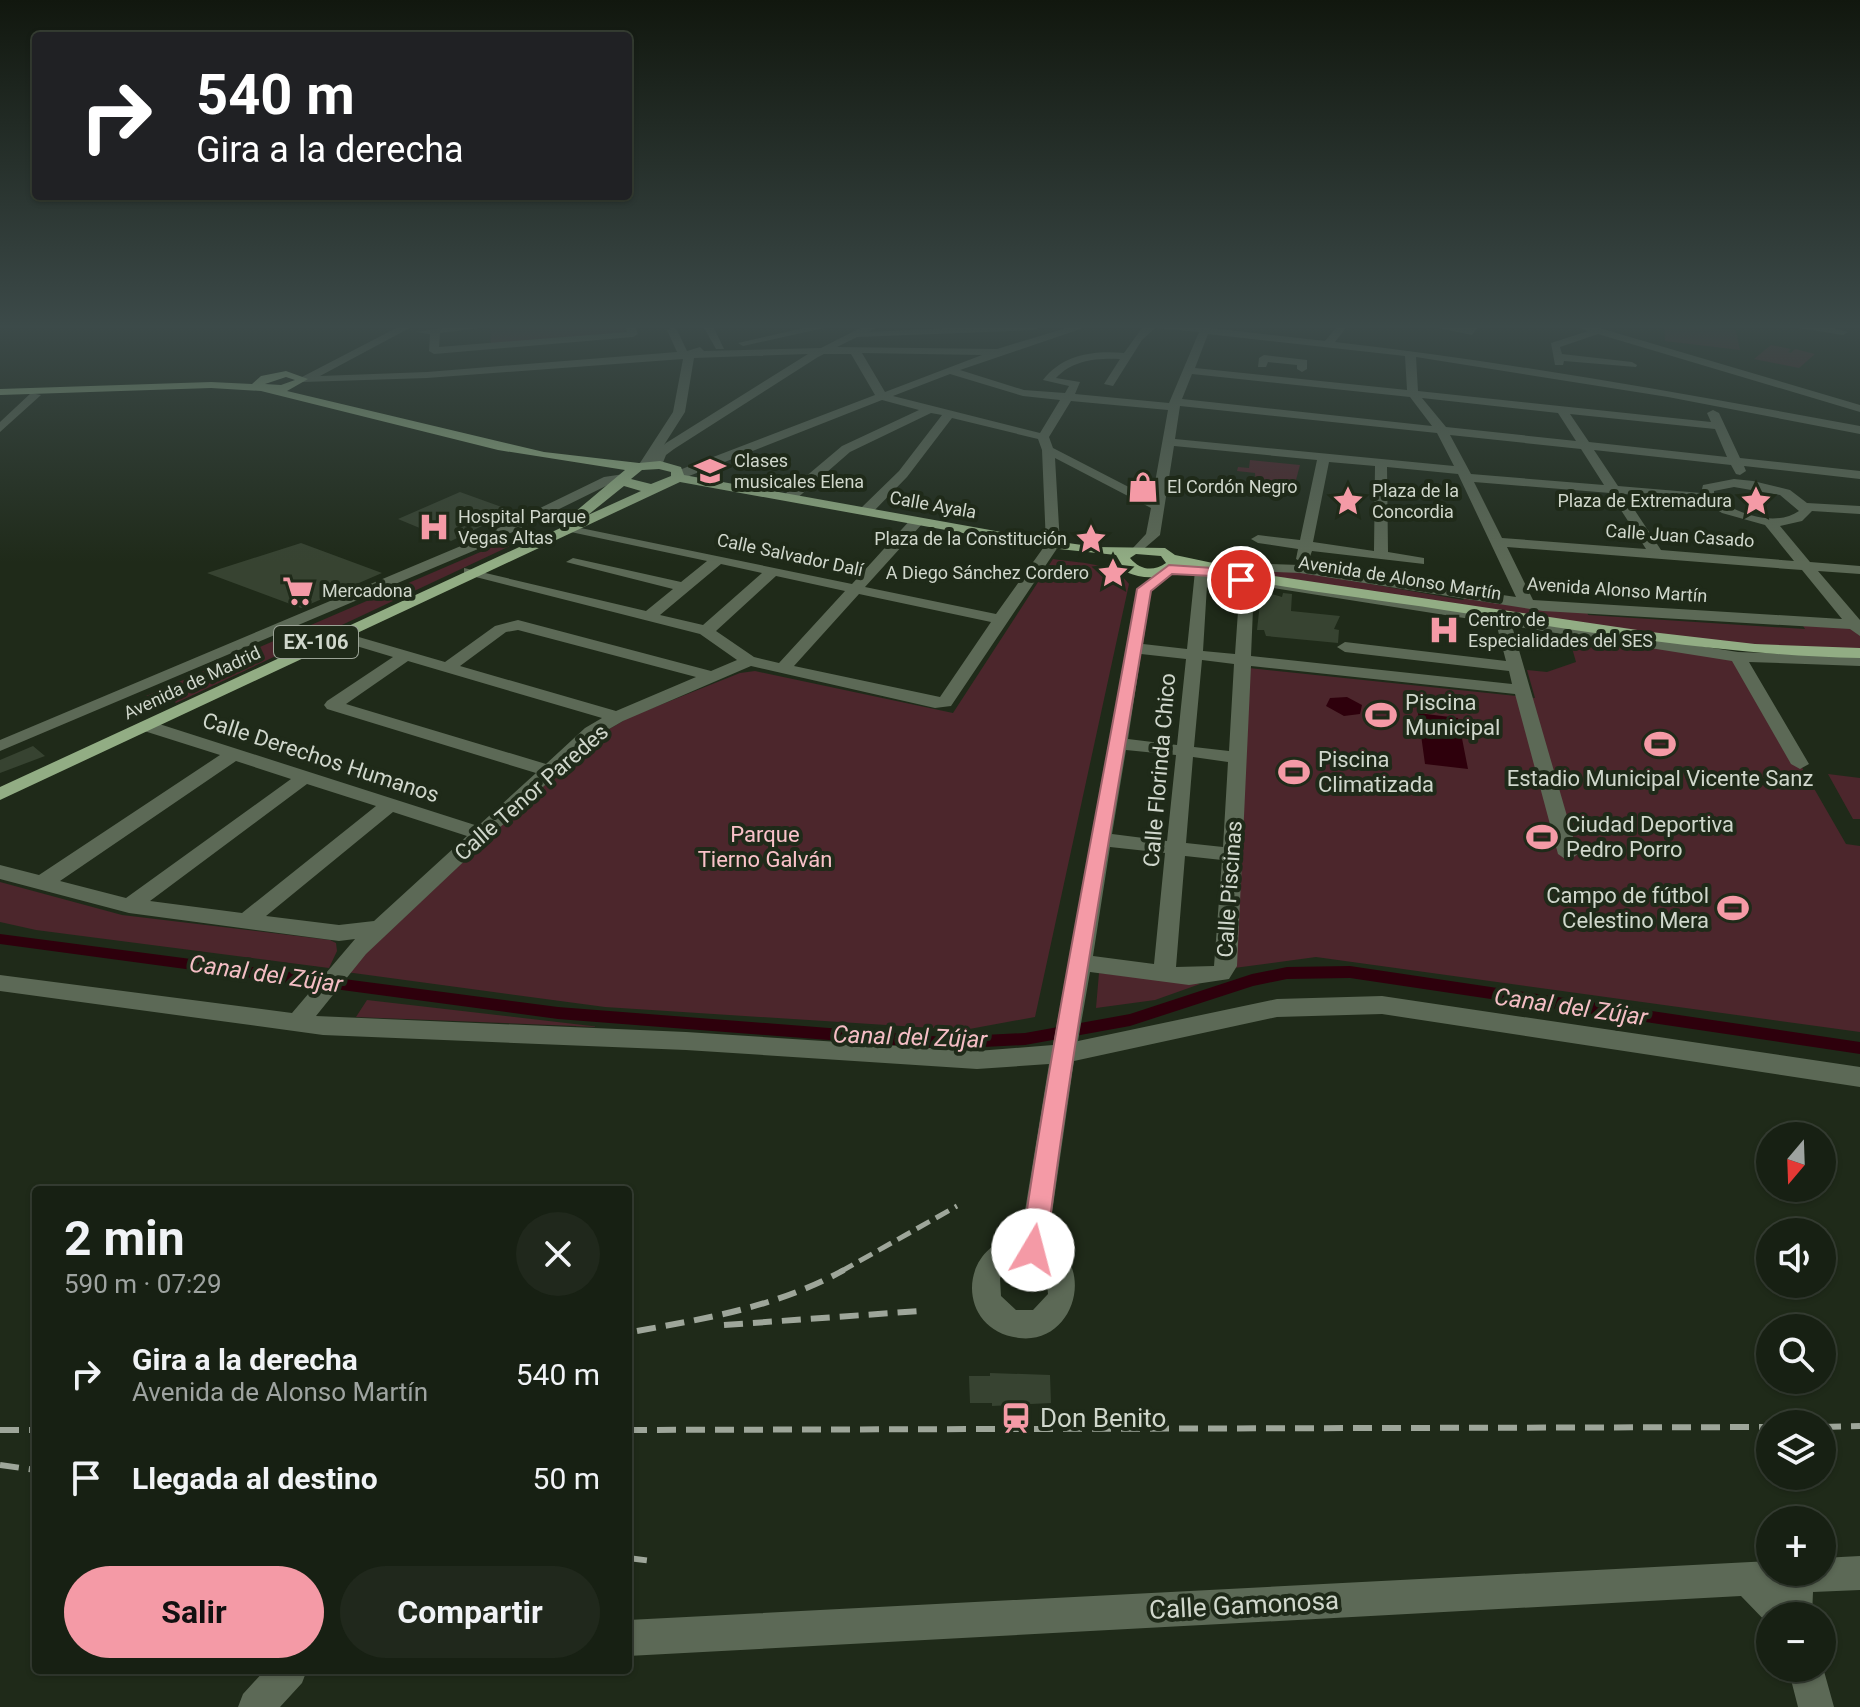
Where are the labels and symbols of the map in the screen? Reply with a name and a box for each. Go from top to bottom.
place label: Clases musicales Elena [734,450,864,492]
school or university icon: Clases musicales Elena [693,454,727,488]
shop icon: El Cordón Negro [1126,470,1160,504]
place label: El Cordón Negro [1167,476,1298,497]
place label: Plaza de la Concordia [1372,480,1459,522]
place icon: Plaza de la Concordia [1331,484,1365,518]
place icon: Plaza de Extremadura [1739,484,1773,518]
street label: Calle Ayala [888,487,978,522]
place label: Plaza de Extremadura [1557,490,1732,511]
place label: Hospital Parque Vegas Altas [458,506,586,548]
hospital icon: Hospital Parque Vegas Altas [417,510,451,544]
street label: Calle Juan Casado [1605,520,1755,551]
place icon: Plaza de la Constitución [1074,522,1108,556]
place label: Plaza de la Constitución [874,528,1067,549]
street label: Calle Salvador Dalí [715,529,866,580]
pin [1207,546,1275,614]
street label: Avenida de Alonso Martín [1297,551,1503,604]
place icon: A Diego Sánchez Cordero [1096,556,1130,590]
place label: A Diego Sánchez Cordero [886,562,1089,583]
street label: Avenida Alonso Martín [1526,573,1708,606]
supermarket icon: Mercadona [281,574,315,608]
place label: Mercadona [322,580,413,601]
place label: Centro de Especialidades del SES [1468,609,1653,651]
hospital icon: Centro de Especialidades del SES [1427,613,1461,647]
road number: EX-106 [274,626,358,658]
street label: Avenida de Madrid [120,642,264,723]
street label: Calle Florinda Chico [1139,672,1180,868]
place label: Piscina Municipal [1405,690,1500,740]
sports icon: Piscina Municipal [1364,698,1398,732]
street label: Calle Derechos Humanos [199,707,442,808]
street label: Calle Tenor Paredes [450,719,613,866]
sports icon: Estadio Municipal Vicente Sanz [1643,727,1677,761]
place label: Piscina Climatizada [1318,747,1434,797]
sports icon: Piscina Climatizada [1277,755,1311,789]
place label: Estadio Municipal Vicente Sanz [1507,766,1813,791]
place label: Ciudad Deportiva Pedro Porro [1566,812,1734,862]
street label: Calle Piscinas [1212,820,1247,958]
sports icon: Ciudad Deportiva Pedro Porro [1525,820,1559,854]
park label: Parque Tierno Galván [698,822,832,872]
place label: Campo de fútbol Celestino Mera [1546,883,1709,933]
sports icon: Campo de fútbol Celestino Mera [1716,891,1750,925]
water label: Canal del Zújar [188,949,346,999]
water label: Canal del Zújar [1493,982,1651,1032]
water label: Canal del Zújar [832,1020,989,1054]
north arrow [1756,1122,1836,1202]
position arrow [991,1208,1075,1292]
station icon: Don Benito [999,1401,1033,1435]
place label: Don Benito [1040,1403,1166,1433]
street label: Calle Gamonosa [1148,1585,1340,1625]

